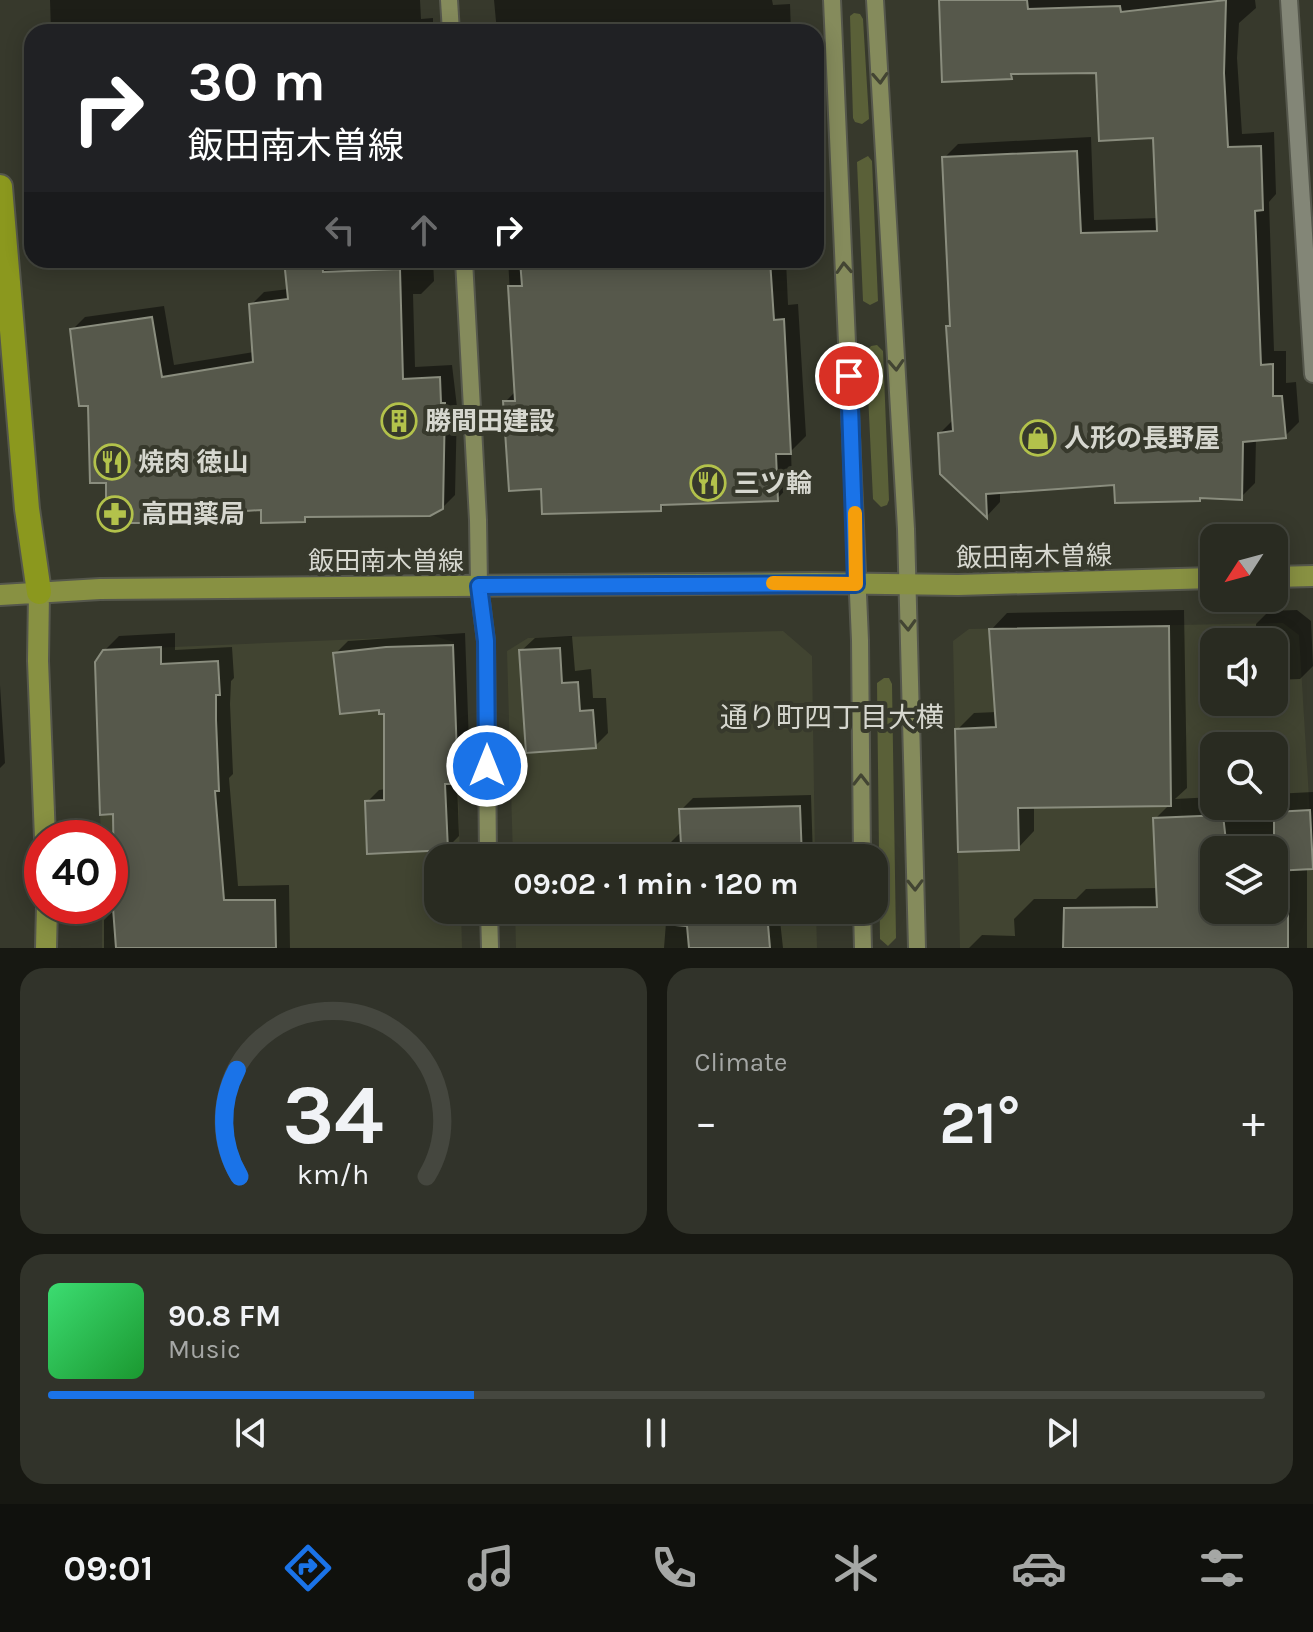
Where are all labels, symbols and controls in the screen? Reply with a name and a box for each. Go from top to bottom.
text: 30 m [188,49,326,114]
icon: right [56,56,160,160]
one-way arrow [871,72,888,85]
text: 飯田南木曽線 [188,125,404,167]
icon: left [318,208,362,252]
icon: ahead [402,208,446,252]
icon: right [486,208,530,252]
one-way arrow [836,261,853,274]
pin [815,342,883,410]
icon: arrive [827,354,871,398]
one-way arrow [888,359,905,372]
building icon: 勝間田建設 [380,402,418,440]
place label: 勝間田建設 [425,406,555,437]
shop icon: 人形の長野屋 [1019,419,1057,457]
place label: 人形の長野屋 [1064,423,1220,454]
restaurant icon: 焼肉 徳山 [93,443,131,481]
place label: 焼肉 徳山 [138,447,249,478]
restaurant icon: 三ツ輪 [689,464,727,502]
place label: 三ツ輪 [734,468,812,499]
pharmacy icon: 高田薬局 [96,495,134,533]
place label: 高田薬局 [141,499,245,530]
north arrow [1200,524,1288,612]
map controls [1200,524,1288,924]
street label: 飯田南木曽線 [956,540,1112,574]
street label: 飯田南木曽線 [308,546,464,577]
one-way arrow [900,619,917,632]
button: sound [1200,628,1288,716]
district label: 通り町四丁目大横 [720,701,944,734]
position arrow [445,724,529,808]
button: search [1200,732,1288,820]
one-way arrow [852,773,870,786]
speed limit sign: 40 [24,820,128,924]
button: layers [1200,836,1288,924]
text: 09:02 · 1 min · 120 m [514,866,798,902]
one-way arrow [906,879,924,892]
text: Climate [695,1047,787,1078]
text: 34 [283,1067,384,1164]
text: 21° [939,1088,1020,1158]
text: − [695,1097,718,1148]
text: + [1242,1097,1265,1148]
text: km/h [297,1158,369,1191]
text: 90.8 FM [168,1298,281,1334]
text: Music [168,1334,241,1365]
icon: previous [229,1411,273,1455]
icon: pause [634,1411,678,1455]
icon: next [1040,1411,1084,1455]
icon: directions [280,1540,336,1596]
icon: music [463,1540,519,1596]
icon: phone [646,1540,702,1596]
icon: climate [828,1540,884,1596]
icon: car [1011,1540,1067,1596]
icon: filters [1194,1540,1250,1596]
text: 09:01 [63,1547,153,1589]

